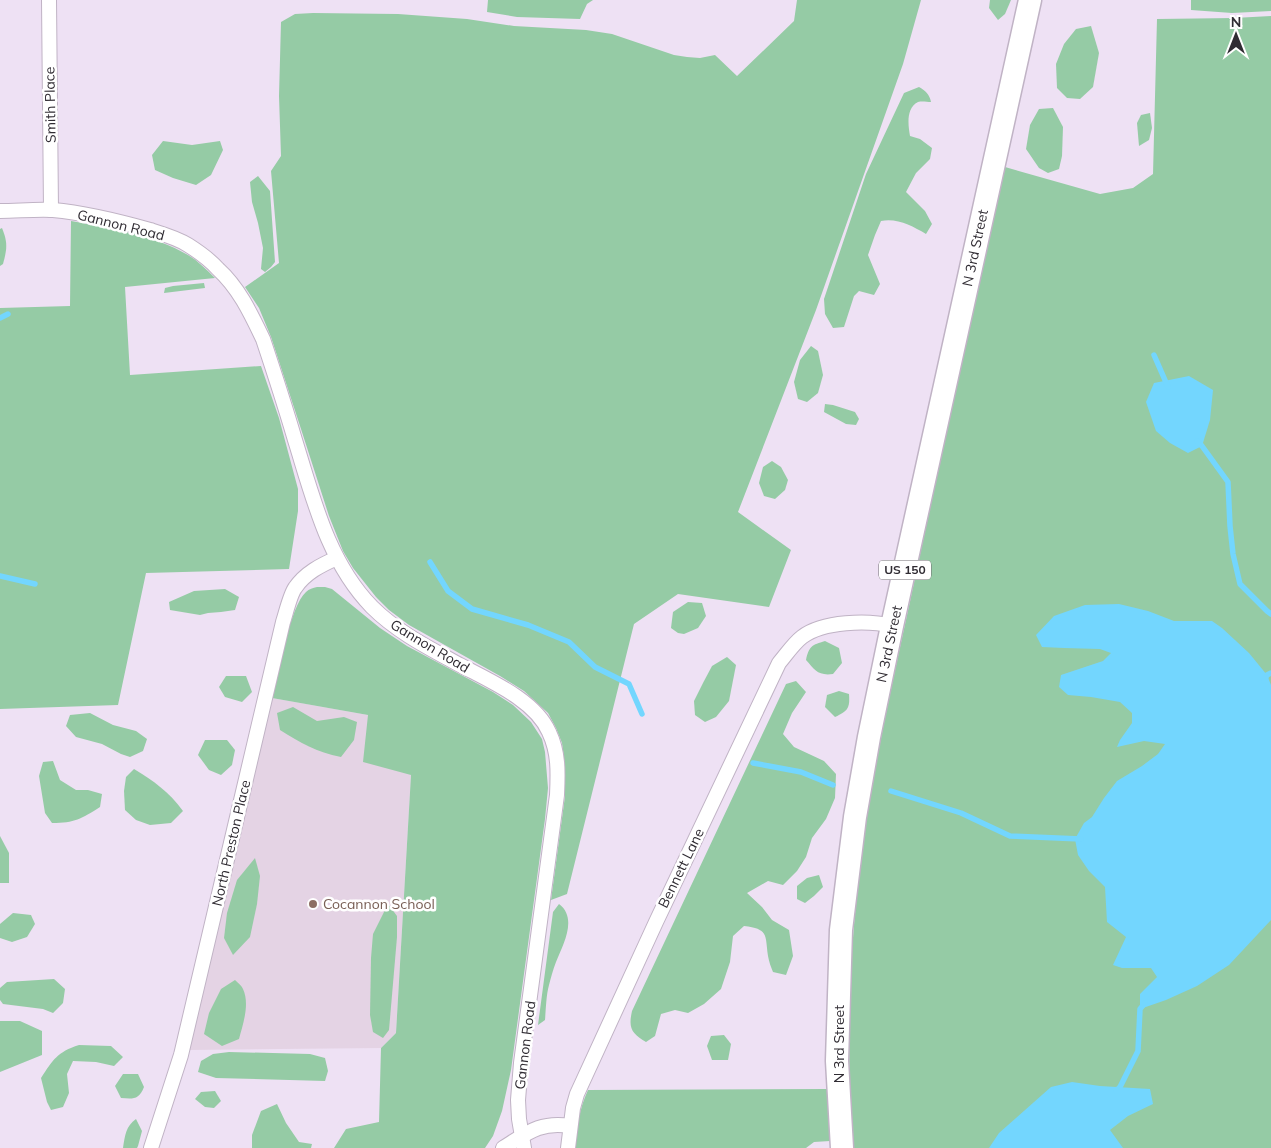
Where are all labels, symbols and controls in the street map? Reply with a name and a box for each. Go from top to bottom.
north arrow [1211,10,1261,60]
text: N [1231,13,1241,31]
street label: Smith Place [40,67,60,143]
street label: Gannon Road [76,205,166,245]
street label: N 3rd Street [958,208,992,288]
road number: US 150 [879,560,931,580]
street label: N 3rd Street [872,604,906,684]
street label: Gannon Road [387,615,473,677]
street label: North Preston Place [208,778,254,908]
street label: Bennett Lane [654,825,708,911]
place label: Cocannon School [323,895,435,913]
marker: Cocannon School [307,898,319,910]
street label: Gannon Road [511,1000,539,1090]
street label: N 3rd Street [830,1005,848,1083]

